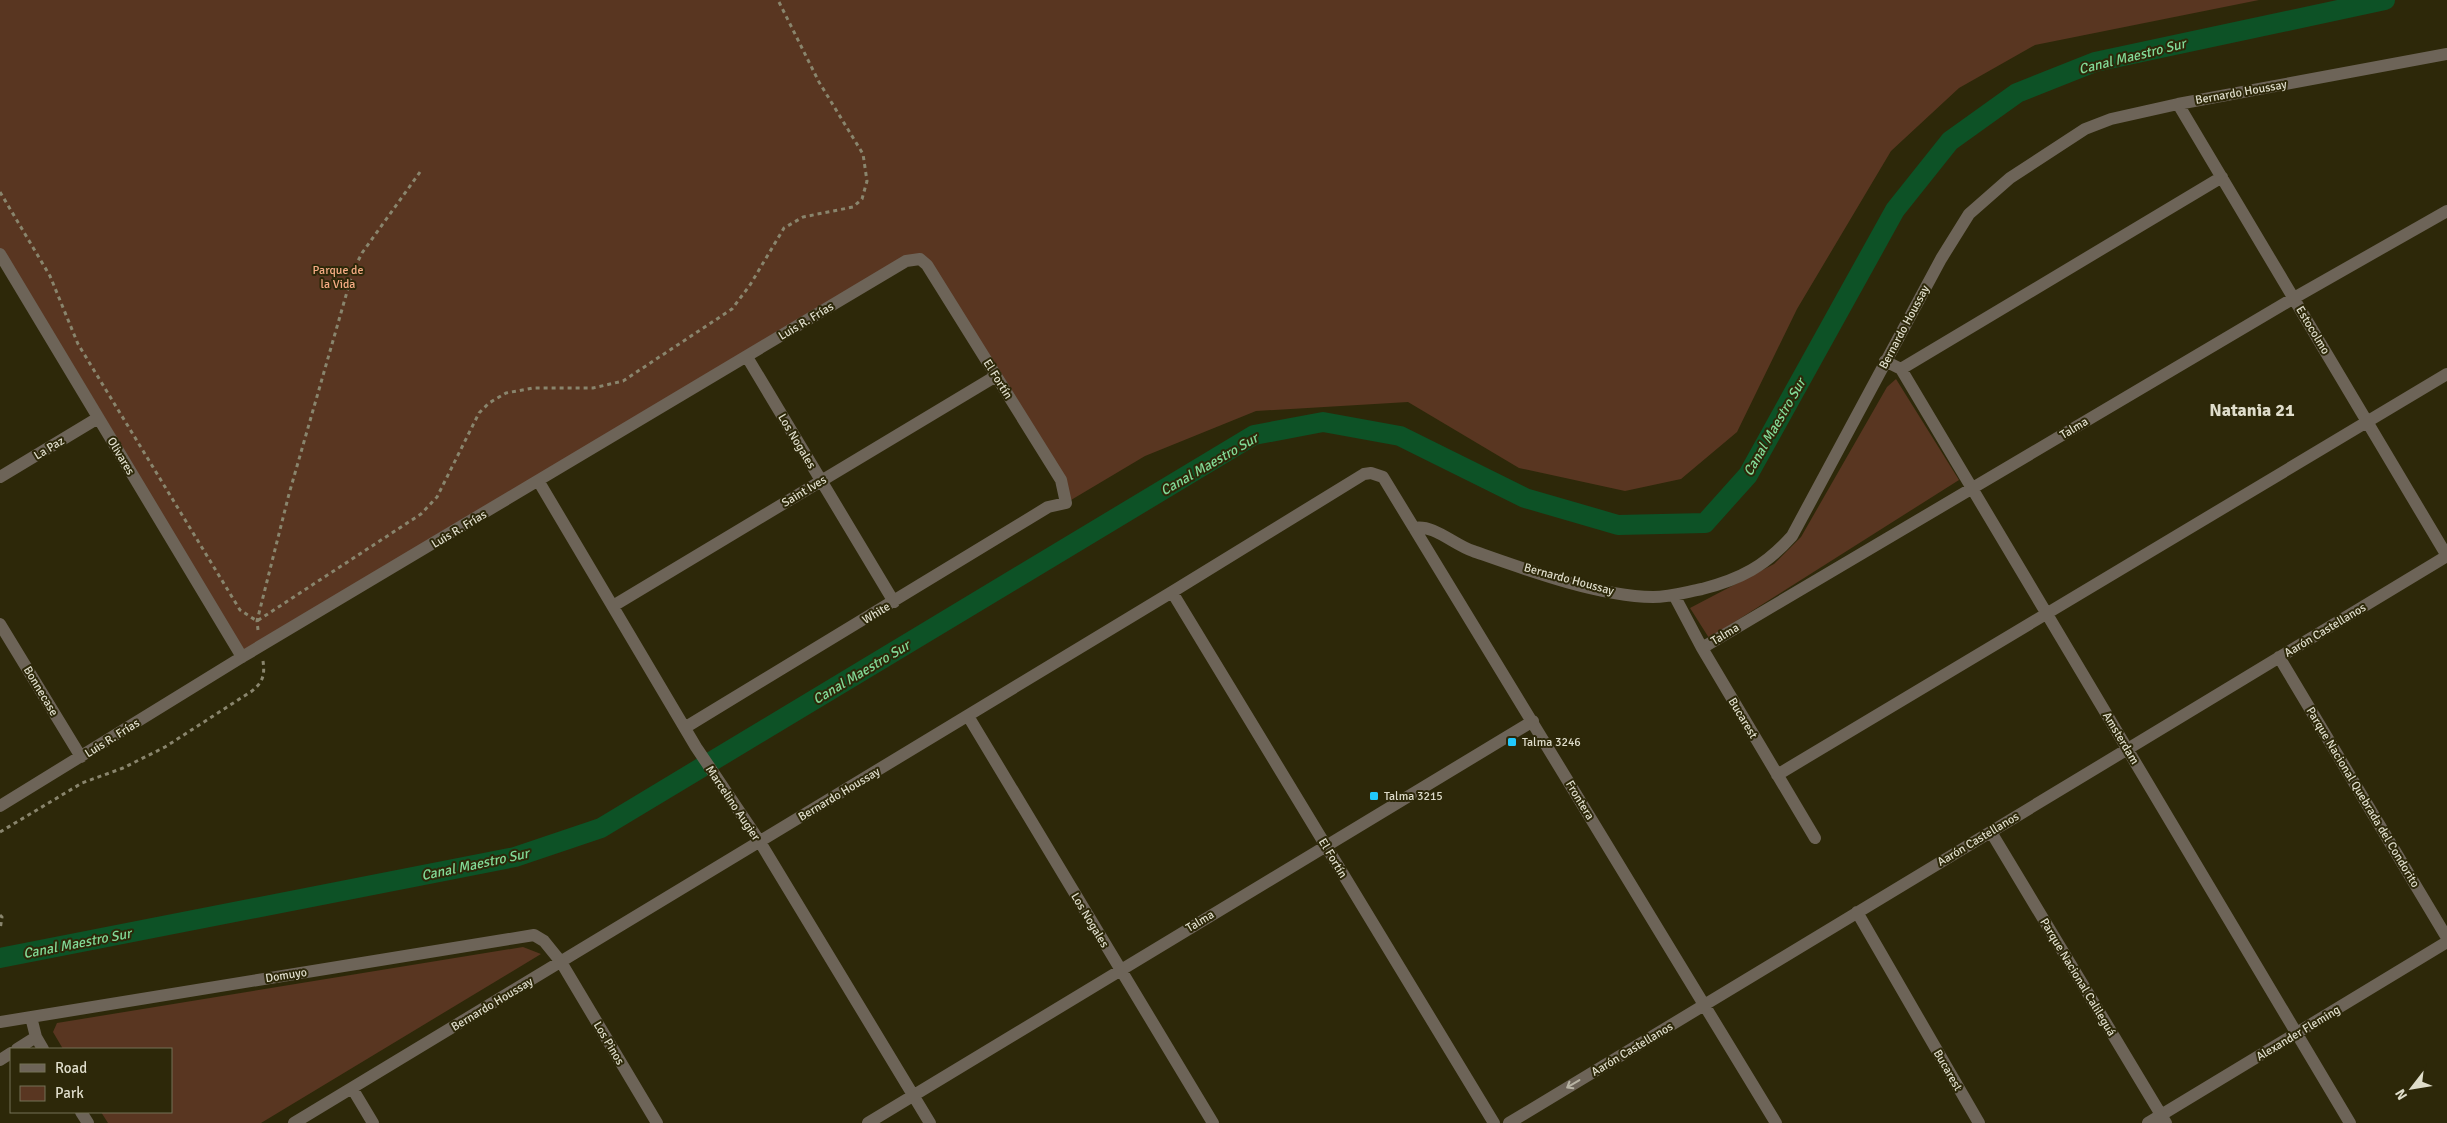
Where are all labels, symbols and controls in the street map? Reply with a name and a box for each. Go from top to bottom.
water label: Canal Maestro Sur [2077,35,2189,78]
street label: Bernardo Houssay [2194,77,2288,108]
park label: Parque de la Vida [313,263,363,292]
street label: Bernardo Houssay [1876,282,1933,372]
street label: Luis R. Frías [776,299,837,344]
street label: Estocolmo [2292,303,2333,357]
street label: El Fortín [980,357,1016,402]
water label: Canal Maestro Sur [1740,374,1810,479]
district label: Natania 21 [2209,399,2295,421]
street label: Los Nogales [774,411,819,472]
street label: Talma [2057,414,2091,443]
water label: Canal Maestro Sur [1158,429,1263,499]
street label: La Paz [31,434,67,463]
street label: Olivares [103,435,138,478]
street label: Saint Ives [779,472,829,511]
street label: Luis R. Frías [429,507,490,552]
street label: Bernardo Houssay [1522,560,1616,599]
street label: White [860,599,893,628]
street label: Aarón Castellanos [2282,600,2369,661]
street label: Talma [1708,620,1742,649]
water label: Canal Maestro Sur [810,636,914,708]
street label: Bonnecase [20,664,61,719]
street label: Bucarest [1725,695,1761,741]
street label: Parque Nacional Quebrada del Condorito [2303,704,2423,890]
street label: Amsterdam [2099,709,2142,767]
street label: Luis R. Frías [82,716,142,761]
place label: Talma 3246 [1522,735,1581,750]
marker: Talma 3246 [1506,736,1518,748]
street label: Marcelino Augier [702,763,764,844]
street label: Bernardo Houssay [796,764,883,825]
street label: Frontera [1562,778,1597,823]
place label: Talma 3215 [1384,789,1443,804]
marker: Talma 3215 [1368,790,1380,802]
street label: Aarón Castellanos [1935,809,2022,870]
street label: El Fortín [1315,836,1350,881]
water label: Canal Maestro Sur [420,844,532,884]
street label: Los Nogales [1067,890,1112,951]
street label: Talma [1183,907,1217,936]
street label: Parque Nacional Calileguá [2036,916,2119,1039]
water label: Canal Maestro Sur [22,924,134,962]
street label: Domuyo [264,965,308,986]
street label: Bernardo Houssay [449,974,536,1035]
street label: Alexander Fleming [2253,1002,2343,1064]
street label: Los Pinos [590,1019,627,1068]
street label: Aarón Castellanos [1589,1019,1676,1080]
street label: Bucarest [1930,1047,1965,1094]
legend [10,1048,172,1113]
text: Road [55,1059,87,1077]
north arrow [2387,1063,2437,1113]
one-way arrow [1567,1080,1581,1090]
text: Park [55,1084,84,1102]
text: N [2391,1086,2411,1103]

